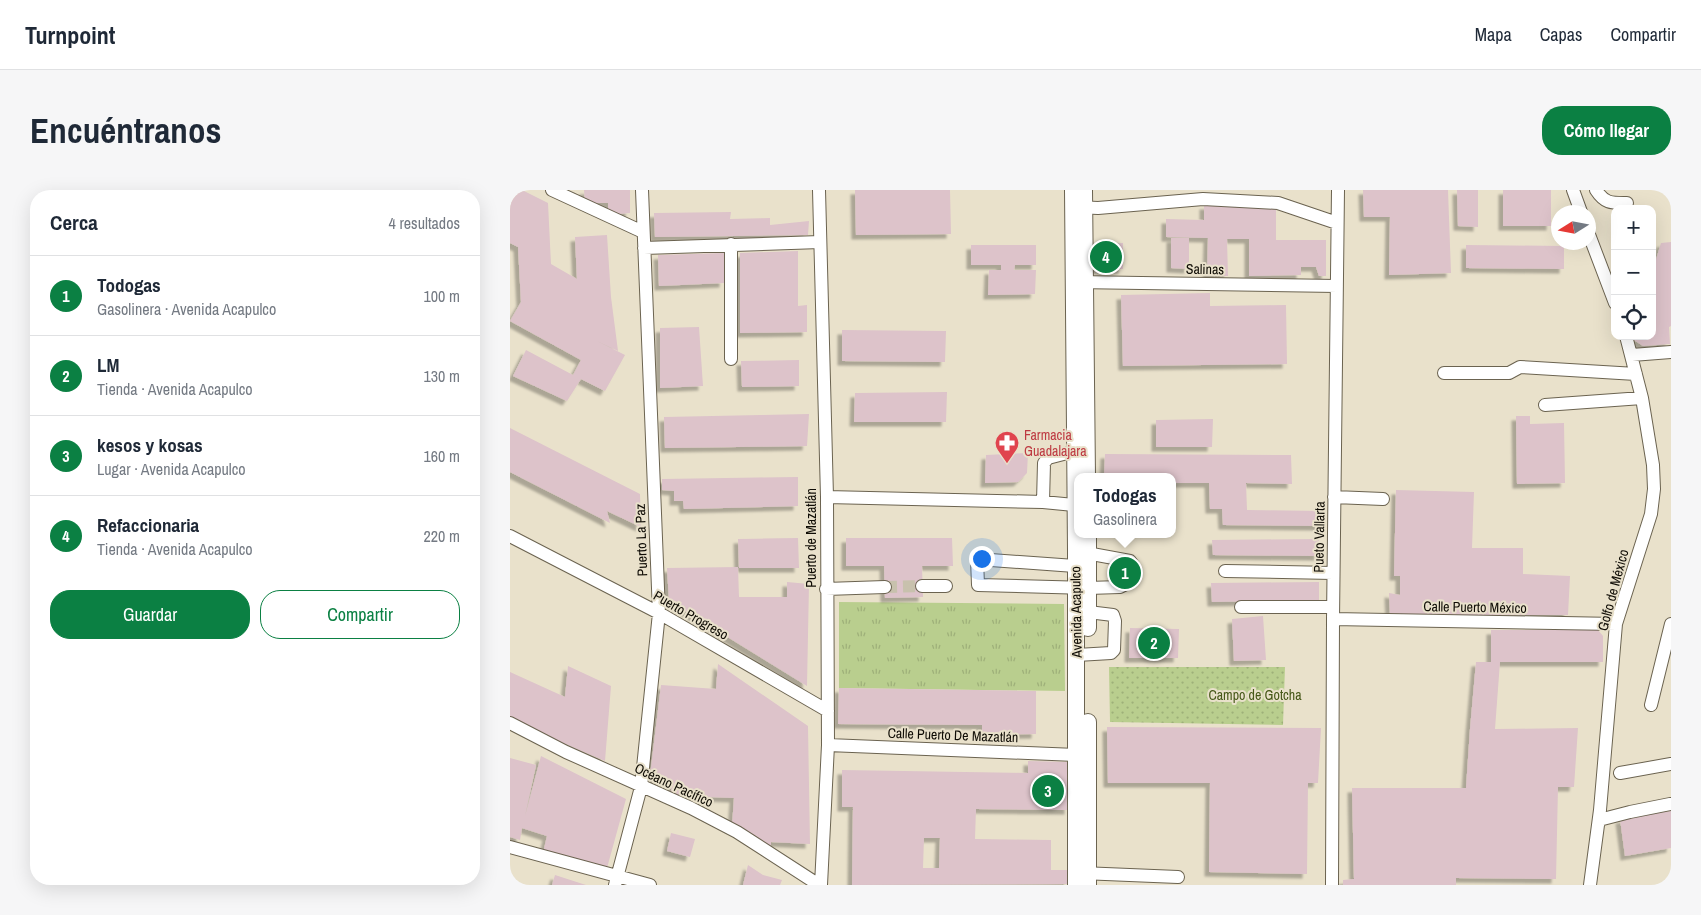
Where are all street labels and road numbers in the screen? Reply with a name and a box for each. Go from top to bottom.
street label: Salinas [1186,260,1225,278]
street label: Puerto de Mazatlán [802,488,820,588]
street label: Pueto Vallarta [1309,501,1329,573]
street label: Puerto La Paz [631,503,651,577]
street label: Golfo de México [1593,547,1633,633]
street label: Avenida Acapulco [1066,566,1086,659]
street label: Puerto Progreso [650,586,732,644]
street label: Calle Puerto México [1423,597,1527,617]
street label: Calle Puerto De Mazatlán [887,724,1019,746]
street label: Océano Pacífico [632,759,716,811]

